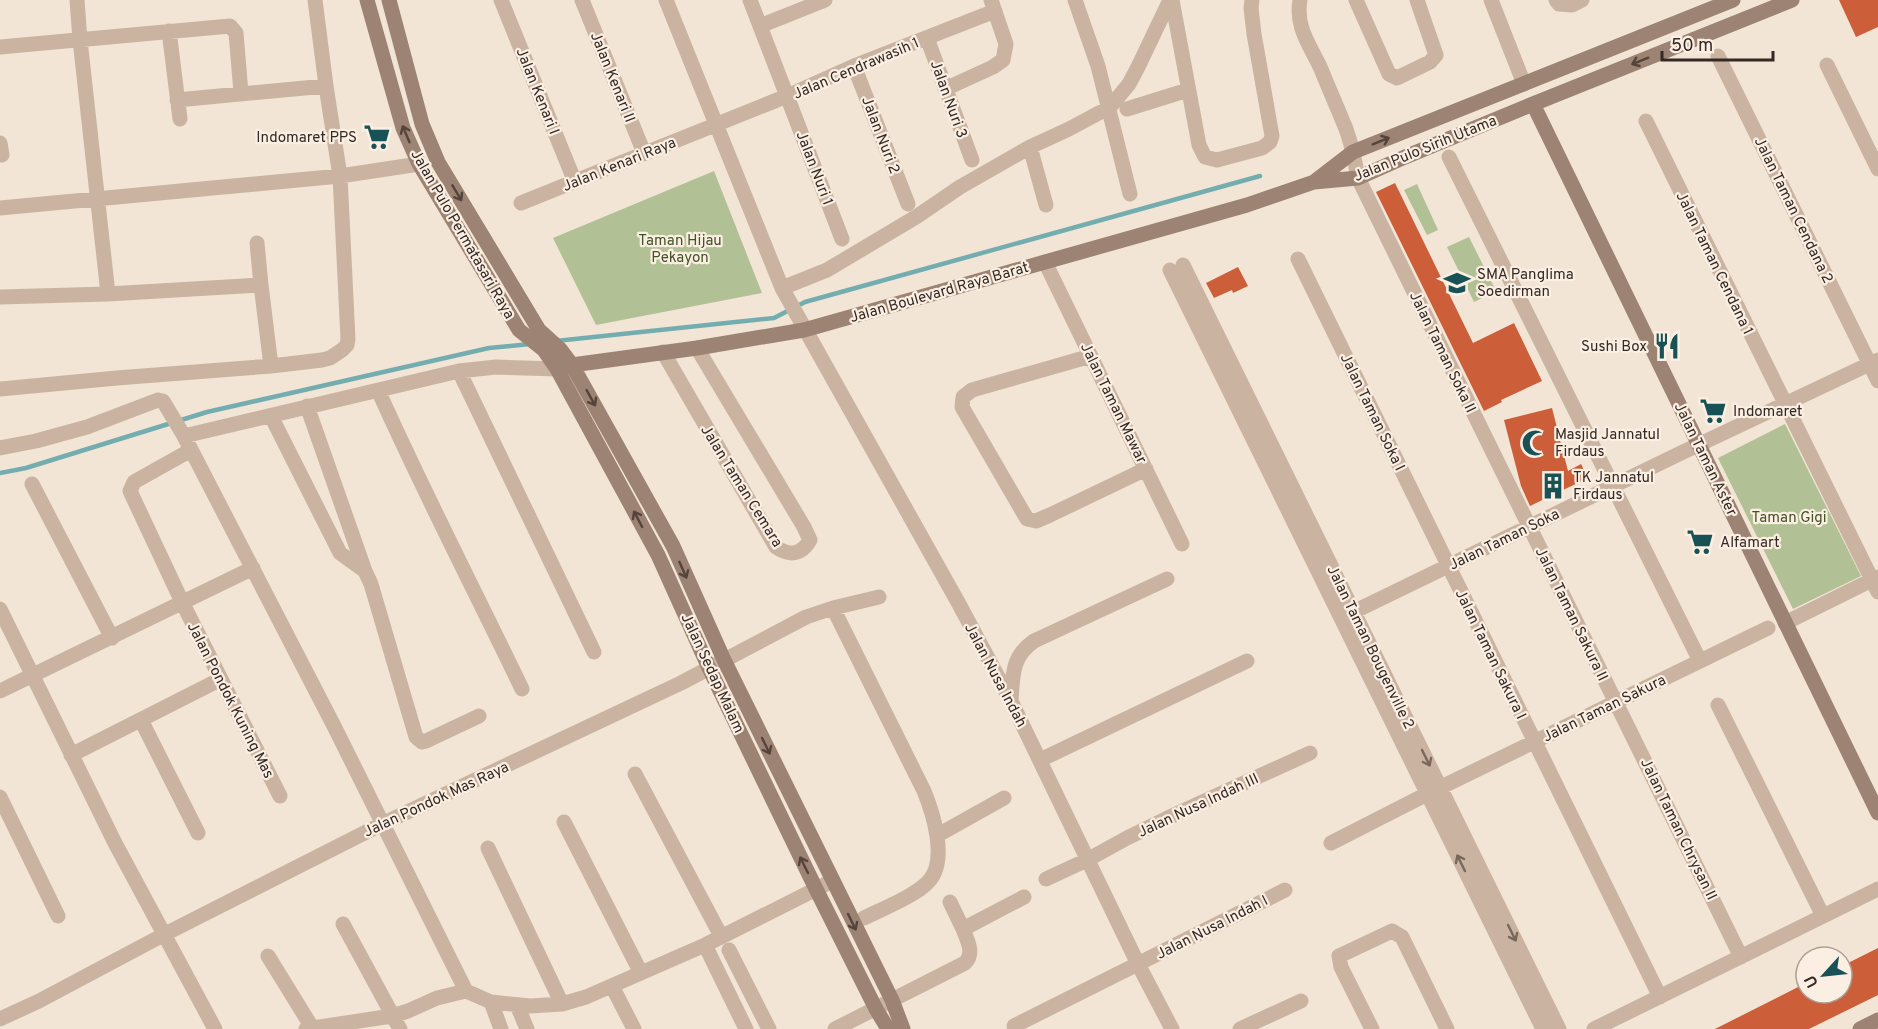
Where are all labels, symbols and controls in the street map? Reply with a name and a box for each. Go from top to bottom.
scale bar [1662,24,1773,62]
street label: Jalan Kenari II [585,30,638,126]
street label: Jalan Cendrawasih 1 [791,34,923,105]
text: 50 m [1671,35,1713,58]
street label: Jalan Kenari I [511,45,563,138]
one-way arrow [1632,56,1650,67]
street label: Jalan Nuri 3 [925,58,970,141]
street label: Jalan Nuri 2 [856,94,903,177]
street label: Jalan Pulo Sirih Utama [1351,112,1500,187]
supermarket icon: Indomaret PPS [362,122,392,152]
one-way arrow [400,126,411,144]
place label: Indomaret PPS [256,129,357,148]
street label: Jalan Nuri 1 [791,129,836,208]
street label: Jalan Kenari Raya [560,134,679,197]
street label: Jalan Taman Cendana 2 [1749,134,1836,287]
one-way arrow [1371,135,1389,146]
street label: Jalan Pulo Permatasari Raya [405,147,518,323]
one-way arrow [451,184,463,201]
street label: Jalan Taman Cendana 1 [1671,189,1757,338]
park label: Taman Hijau Pekayon [638,232,722,268]
street label: Jalan Boulevard Raya Barat [848,259,1031,328]
place label: SMA Panglima Soedirman [1477,266,1574,302]
school or university icon: SMA Panglima Soedirman [1442,268,1472,298]
street label: Jalan Taman Soka II [1404,289,1479,416]
restaurant icon: Sushi Box [1652,331,1682,361]
place label: Sushi Box [1581,338,1647,357]
street label: Jalan Taman Mawar [1075,340,1150,467]
street label: Jalan Taman Soka I [1335,351,1408,475]
one-way arrow [586,389,597,407]
supermarket icon: Indomaret [1698,396,1728,426]
street label: Jalan Taman Aster [1669,400,1740,520]
place label: Indomaret [1733,403,1803,422]
street label: Jalan Taman Cemara [695,422,786,551]
place label: Masjid Jannatul Firdaus [1555,426,1660,462]
mosque icon: Masjid Jannatul Firdaus [1520,428,1550,458]
place label: TK Jannatul Firdaus [1573,469,1654,505]
building icon: TK Jannatul Firdaus [1538,471,1568,501]
street label: Jalan Taman Soka [1446,505,1563,575]
park label: Taman Gigi [1751,509,1827,528]
one-way arrow [632,511,644,528]
supermarket icon: Alfamart [1685,527,1715,557]
place label: Alfamart [1720,534,1780,553]
street label: Jalan Taman Sakura II [1530,545,1611,685]
one-way arrow [678,561,690,579]
street label: Jalan Taman Bougenville 2 [1322,563,1418,733]
street label: Jalan Taman Sakura I [1450,586,1529,723]
street label: Jalan Sedap Malam [676,611,748,736]
street label: Jalan Pondok Kuning Mas [182,619,277,782]
street label: Jalan Nusa Indah [959,620,1030,731]
street label: Jalan Taman Sakura [1540,671,1669,747]
one-way arrow [761,737,773,755]
one-way arrow [1420,749,1432,767]
street label: Jalan Taman Chrysan II [1635,756,1720,904]
street label: Jalan Pondok Mas Raya [361,758,512,842]
street label: Jalan Nusa Indah III [1135,770,1262,843]
one-way arrow [1455,855,1467,873]
one-way arrow [798,856,810,874]
street label: Jalan Nusa Indah I [1154,892,1272,965]
one-way arrow [847,912,859,930]
one-way arrow [1506,924,1518,941]
north arrow [1794,945,1854,1005]
text: U [1801,971,1824,991]

